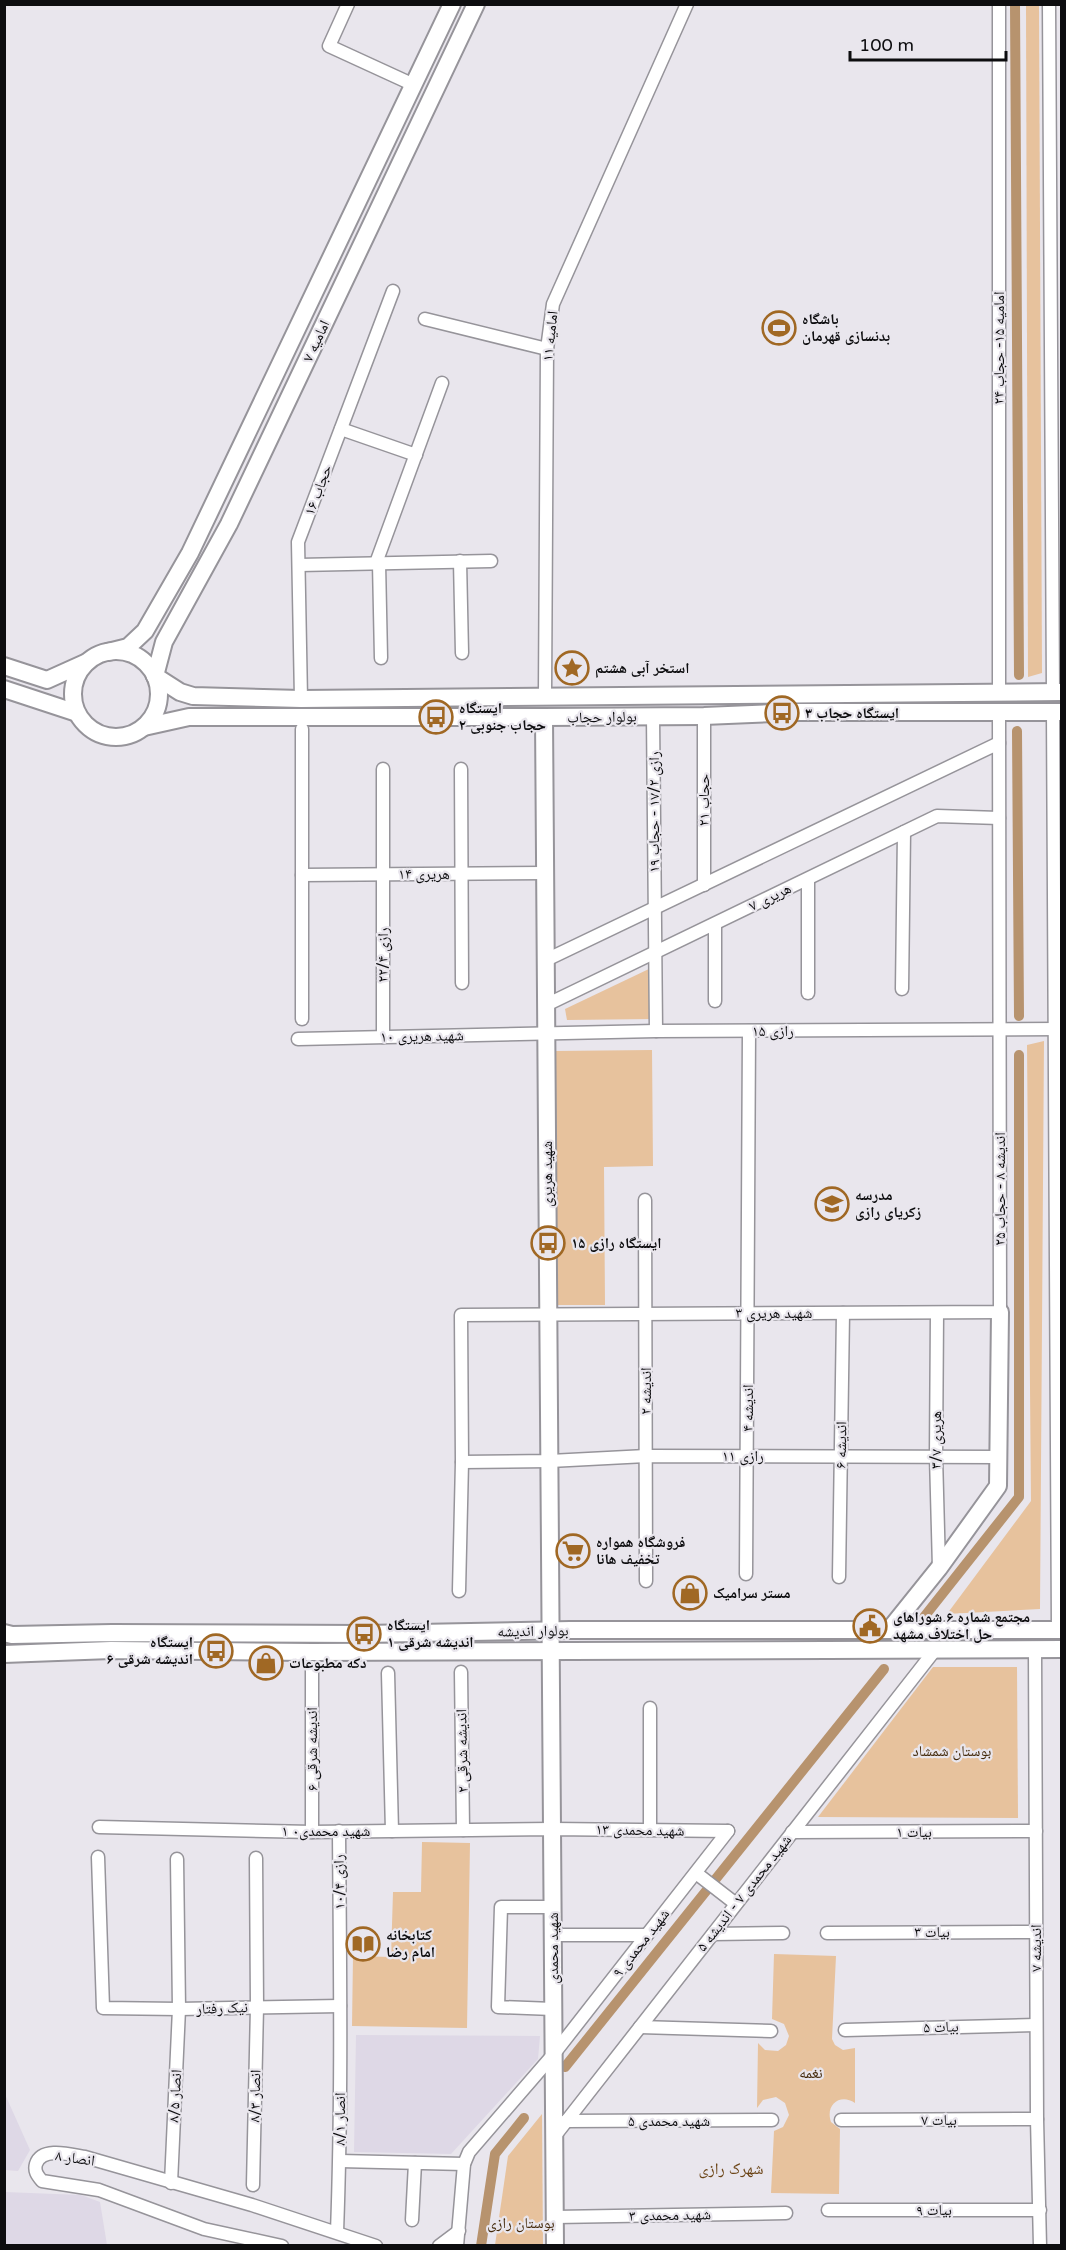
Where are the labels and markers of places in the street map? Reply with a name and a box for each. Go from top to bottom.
sports icon: باشگاه بدنسازی قهرمان [761,310,797,346]
place label: باشگاه بدنسازی قهرمان [802,310,890,345]
place icon: استخر آبی هشتم [554,650,590,686]
place label: استخر آبی هشتم [595,659,689,678]
bus stop icon: ایستگاه حجاب ۳ [764,695,800,731]
bus stop icon: ایستگاه حجاب جنوبی ۲ [418,699,454,735]
place label: ایستگاه حجاب جنوبی ۲ [459,699,546,734]
place label: ایستگاه حجاب ۳ [805,704,899,722]
school or university icon: مدرسه زکریای رازی [814,1186,850,1222]
place label: مدرسه زکریای رازی [855,1186,922,1221]
bus stop icon: ایستگاه رازی ۱۵ [530,1225,566,1261]
place label: ایستگاه رازی ۱۵ [571,1234,662,1252]
supermarket icon: فروشگاه همواره تخفیف هانا [555,1533,591,1569]
place label: فروشگاه همواره تخفیف هانا [596,1533,685,1568]
shop icon: مستر سرامیک [672,1575,708,1611]
place label: مستر سرامیک [713,1584,790,1602]
public building icon: مجتمع شماره ۶ شوراهای حل اختلاف مشهد [852,1608,888,1644]
place label: مجتمع شماره ۶ شوراهای حل اختلاف مشهد [893,1608,1030,1643]
bus stop icon: ایستگاه اندیشه شرقی ۱ [346,1616,382,1652]
place label: ایستگاه اندیشه شرقی ۱ [387,1616,474,1651]
place label: ایستگاه اندیشه شرقی ۶ [106,1633,193,1668]
bus stop icon: ایستگاه اندیشه شرقی ۶ [198,1633,234,1669]
shop icon: دکه مطبوعات [248,1645,284,1681]
place label: دکه مطبوعات [289,1654,367,1672]
library icon: کتابخانه امام رضا [345,1926,381,1962]
place label: کتابخانه امام رضا [386,1926,435,1962]

